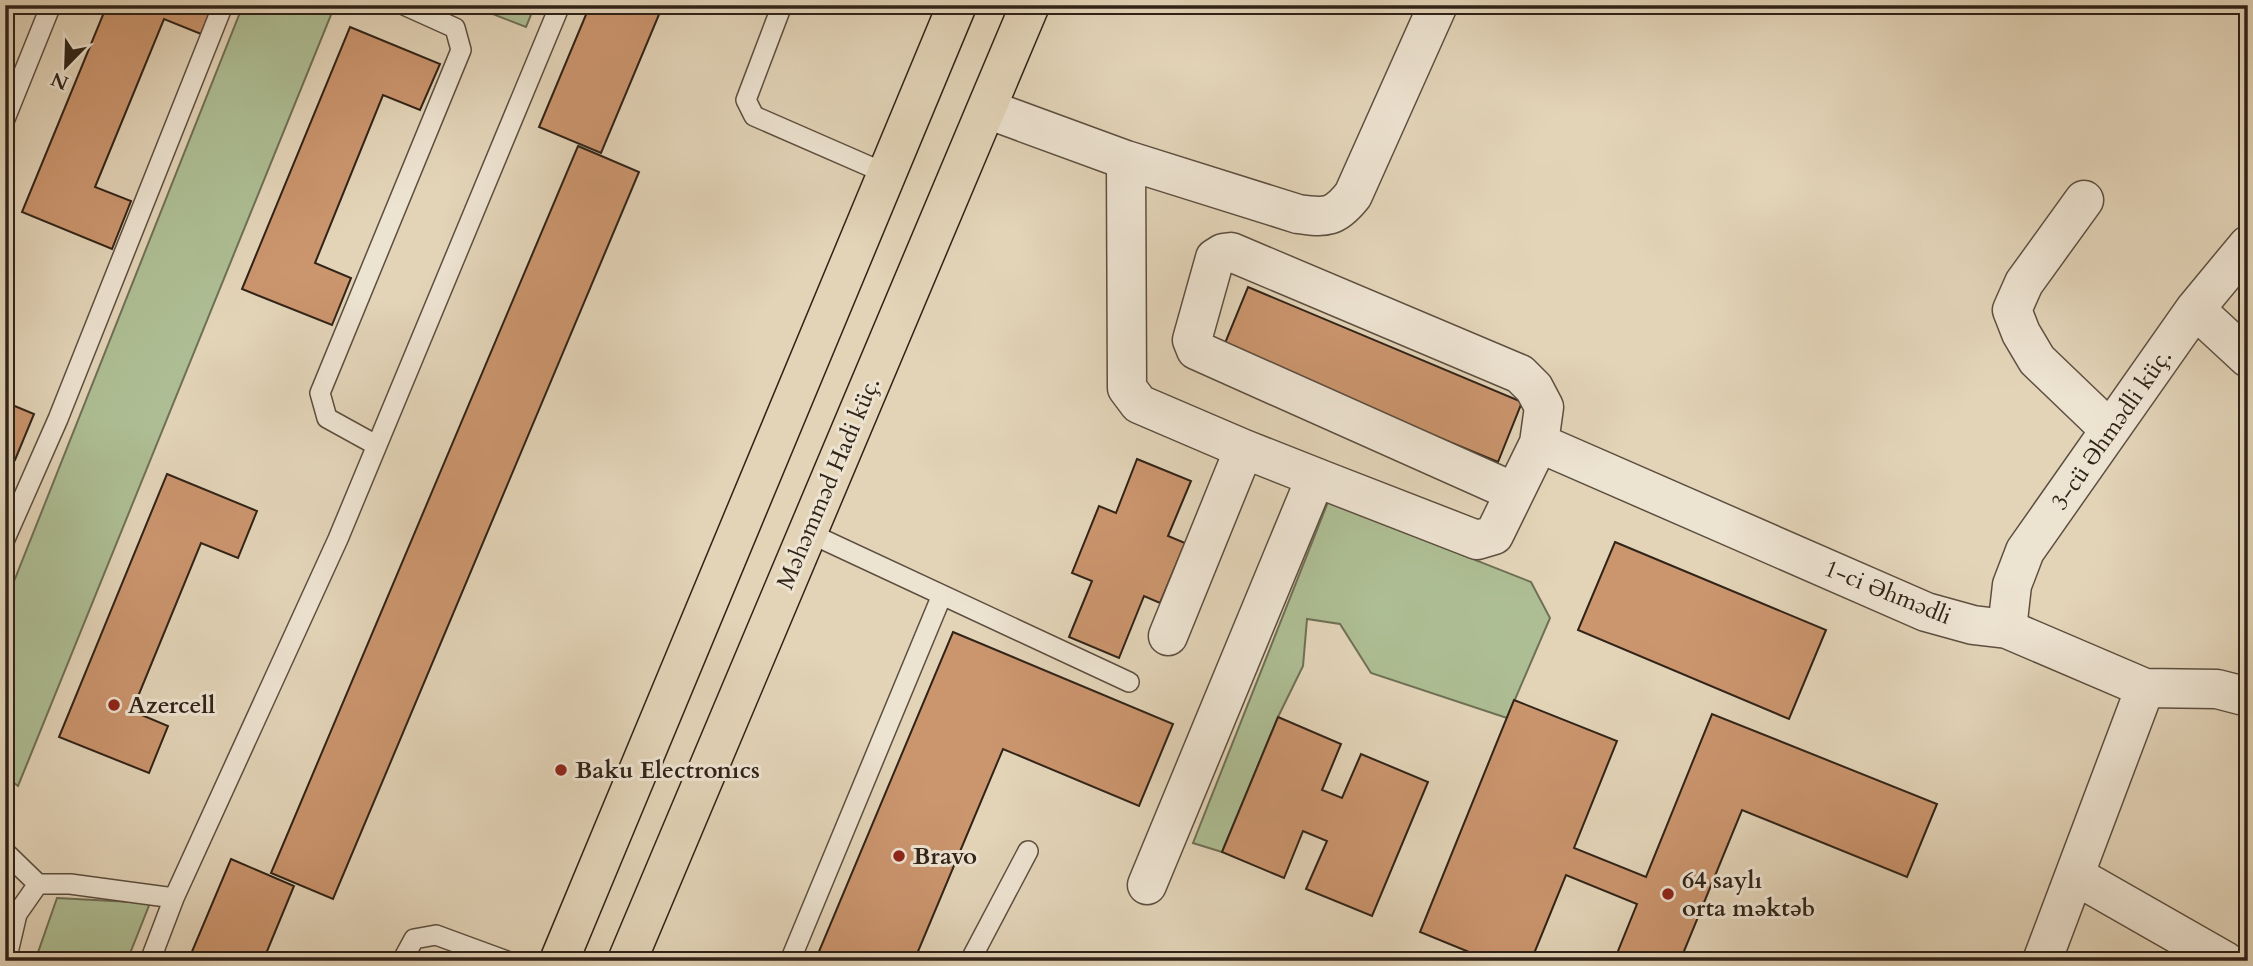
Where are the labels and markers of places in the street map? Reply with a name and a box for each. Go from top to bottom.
place label: Azercell [128,689,215,722]
marker: Azercell [106,697,122,713]
place label: Baku Electronıcs [575,754,760,787]
marker: Baku Electronıcs [553,762,569,778]
place label: Bravo [913,840,977,873]
marker: Bravo [891,848,907,864]
place label: 64 saylı orta məktəb [1682,864,1815,925]
marker: 64 saylı orta məktəb [1660,886,1676,902]

